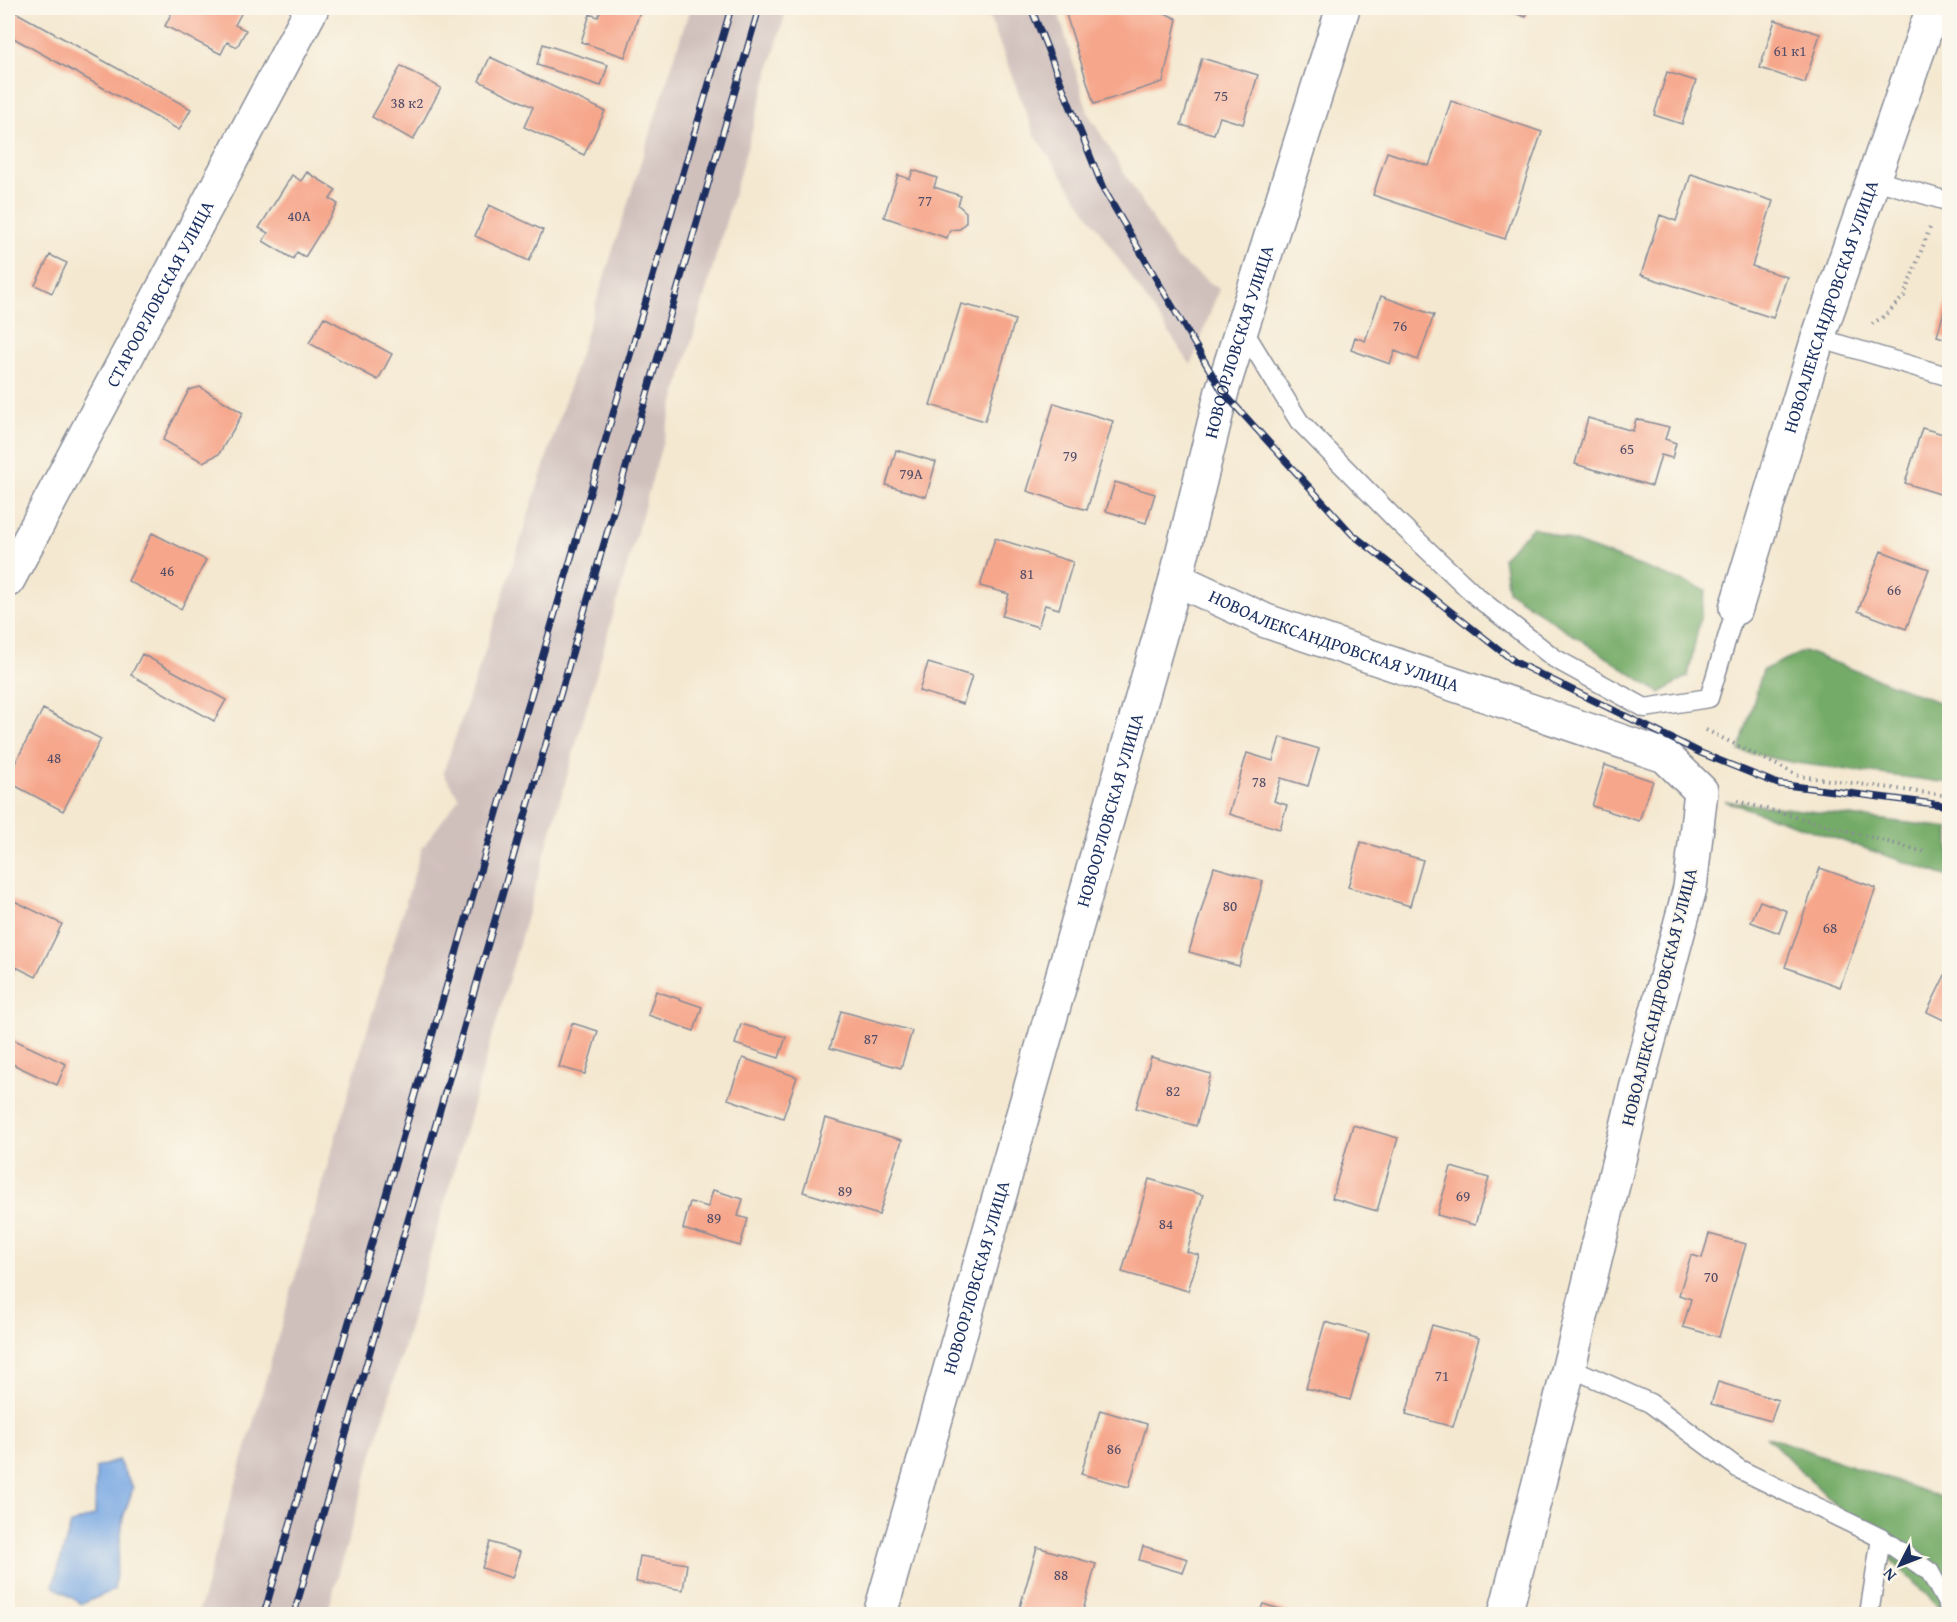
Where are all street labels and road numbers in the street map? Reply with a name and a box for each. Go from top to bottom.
street label: НОВОАЛЕКСАНДРОВСКАЯ УЛИЦА [1776,176,1885,436]
street label: СТАРООРЛОВСКАЯ УЛИЦА [99,195,220,392]
street label: НОВООРЛОВСКАЯ УЛИЦА [1197,241,1280,441]
street label: НОВОАЛЕКСАНДРОВСКАЯ УЛИЦА [1204,582,1463,698]
street label: НОВООРЛОВСКАЯ УЛИЦА [1069,710,1150,910]
street label: НОВОАЛЕКСАНДРОВСКАЯ УЛИЦА [1613,865,1704,1129]
street label: НОВООРЛОВСКАЯ УЛИЦА [935,1177,1016,1378]

